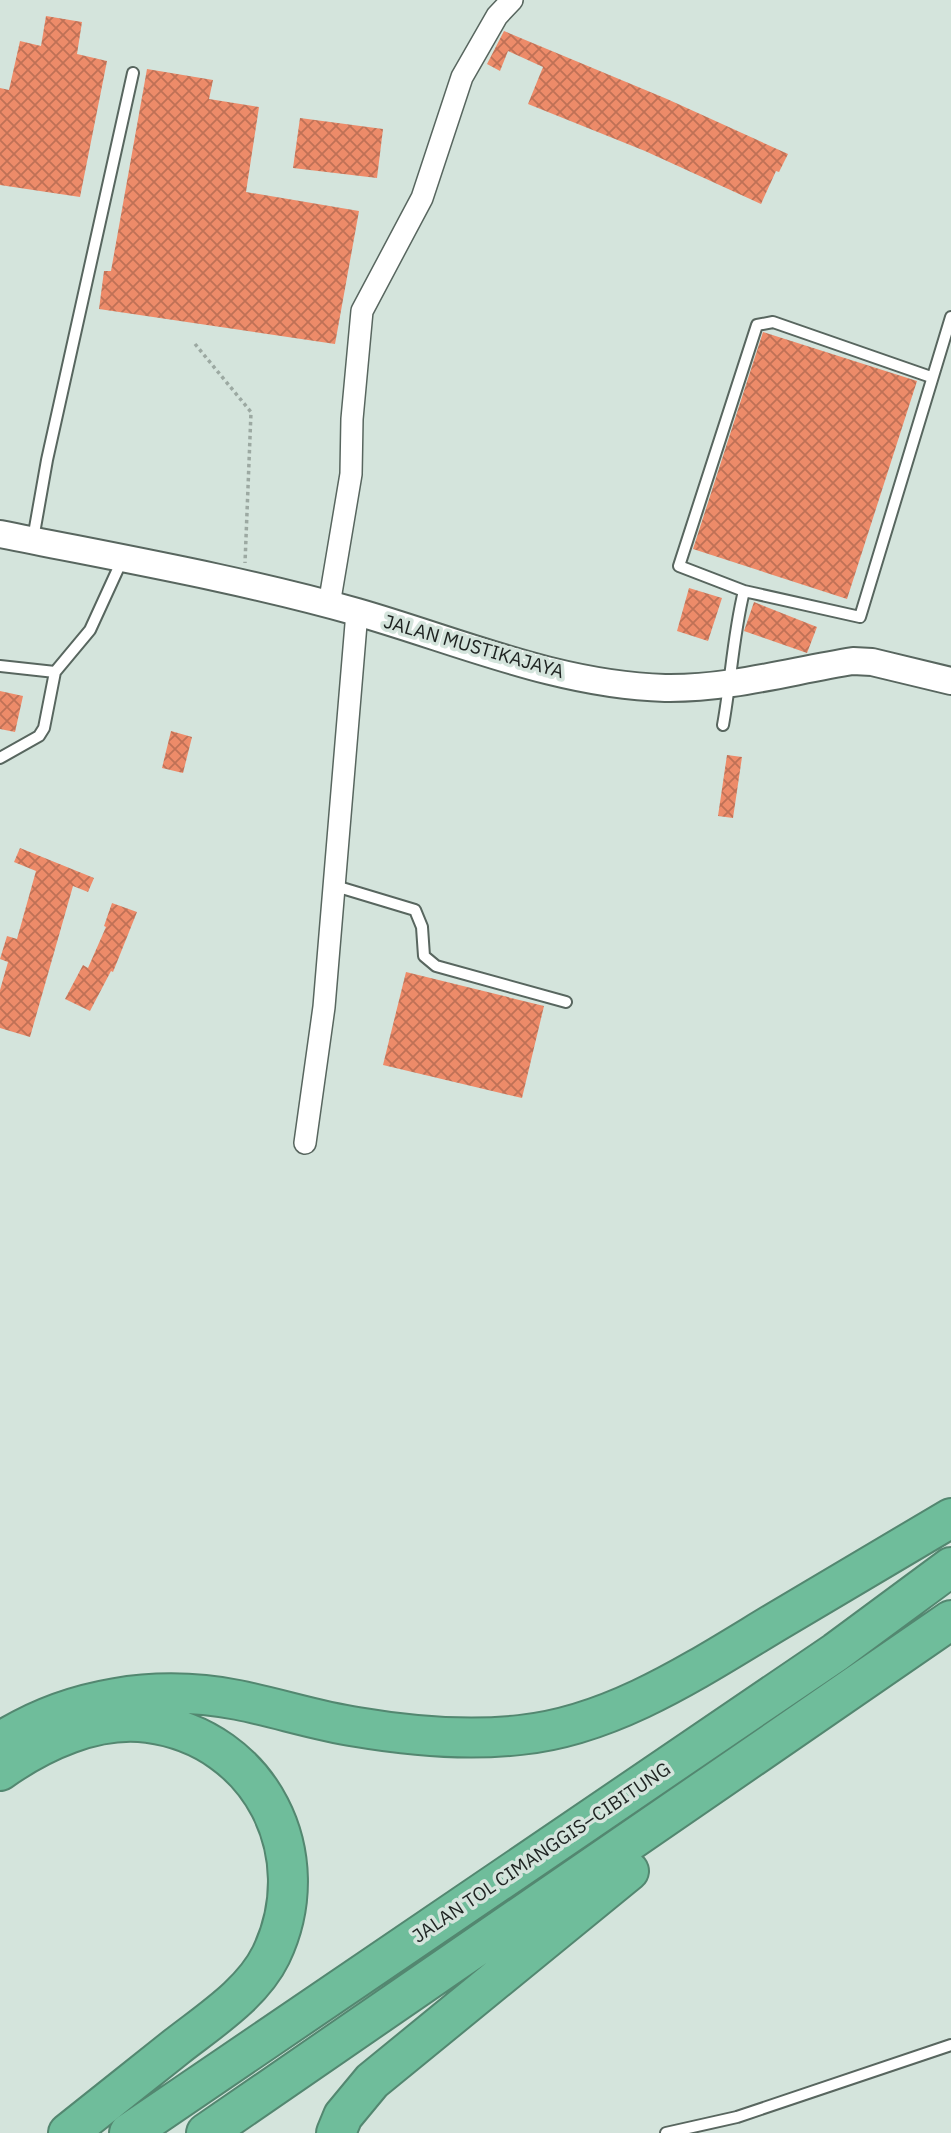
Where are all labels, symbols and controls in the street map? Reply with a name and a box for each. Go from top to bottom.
street label: JALAN MUSTIKAJAYA [381,609,567,683]
street label: JALAN TOL CIMANGGIS–CIBITUNG [407,1756,675,1948]

